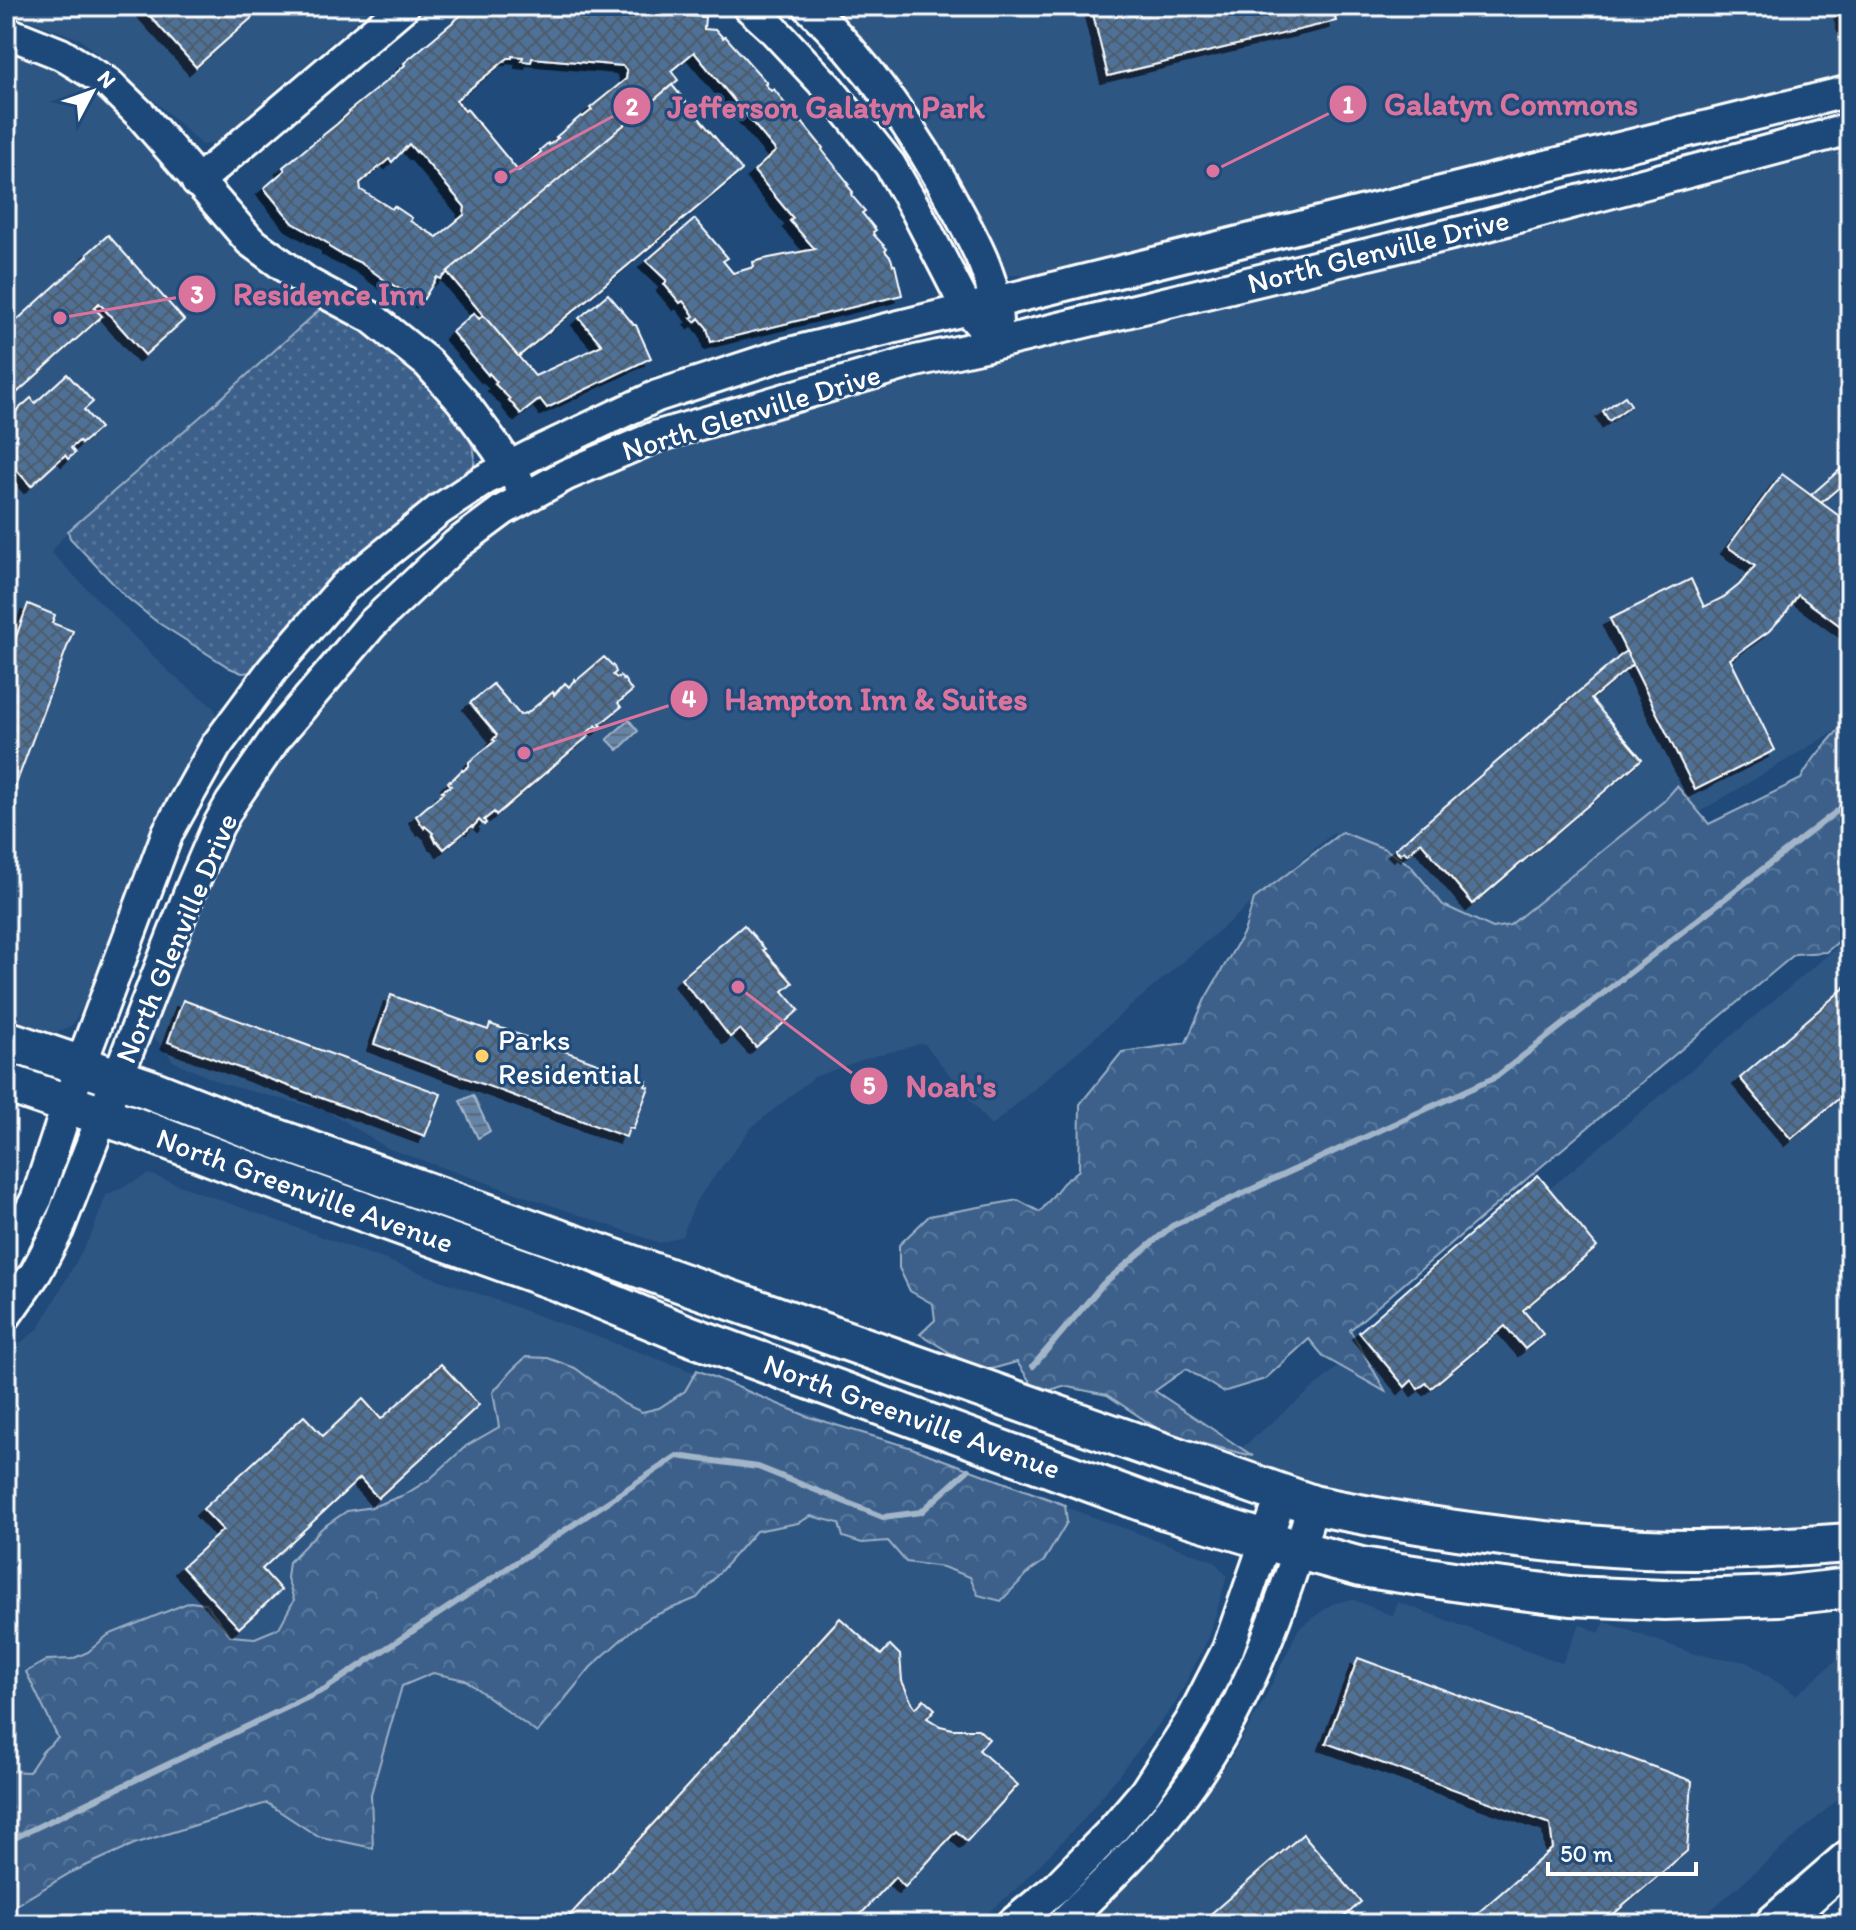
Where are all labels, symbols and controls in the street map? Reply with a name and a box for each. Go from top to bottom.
north arrow [52,52,132,132]
text: N [92,65,122,94]
callout: Galatyn Commons [1328,76,1654,132]
callout: Jefferson Galatyn Park [612,78,1001,134]
text: Galatyn Commons [1384,85,1638,123]
text: Jefferson Galatyn Park [666,88,985,126]
text: 1 [1342,90,1354,119]
text: 2 [626,92,639,121]
street label: North Glenville Drive [1243,201,1513,301]
callout: Residence Inn [177,266,441,322]
text: Residence Inn [233,275,426,313]
text: 3 [190,280,204,309]
street label: North Glenville Drive [617,355,885,469]
callout: Hampton Inn & Suites [669,671,1044,727]
text: Hampton Inn & Suites [725,680,1027,718]
text: 4 [682,684,697,713]
street label: North Glenville Drive [107,807,245,1069]
place label: Parks Residential [498,1021,642,1092]
marker: Parks Residential [473,1047,491,1065]
callout: Noah's [849,1058,1012,1114]
text: Noah's [905,1067,997,1105]
text: 5 [863,1071,876,1100]
street label: North Greenville Avenue [151,1119,459,1261]
street label: North Greenville Avenue [758,1345,1066,1487]
scale bar [1548,1826,1696,1876]
text: 50 m [1560,1839,1613,1868]

